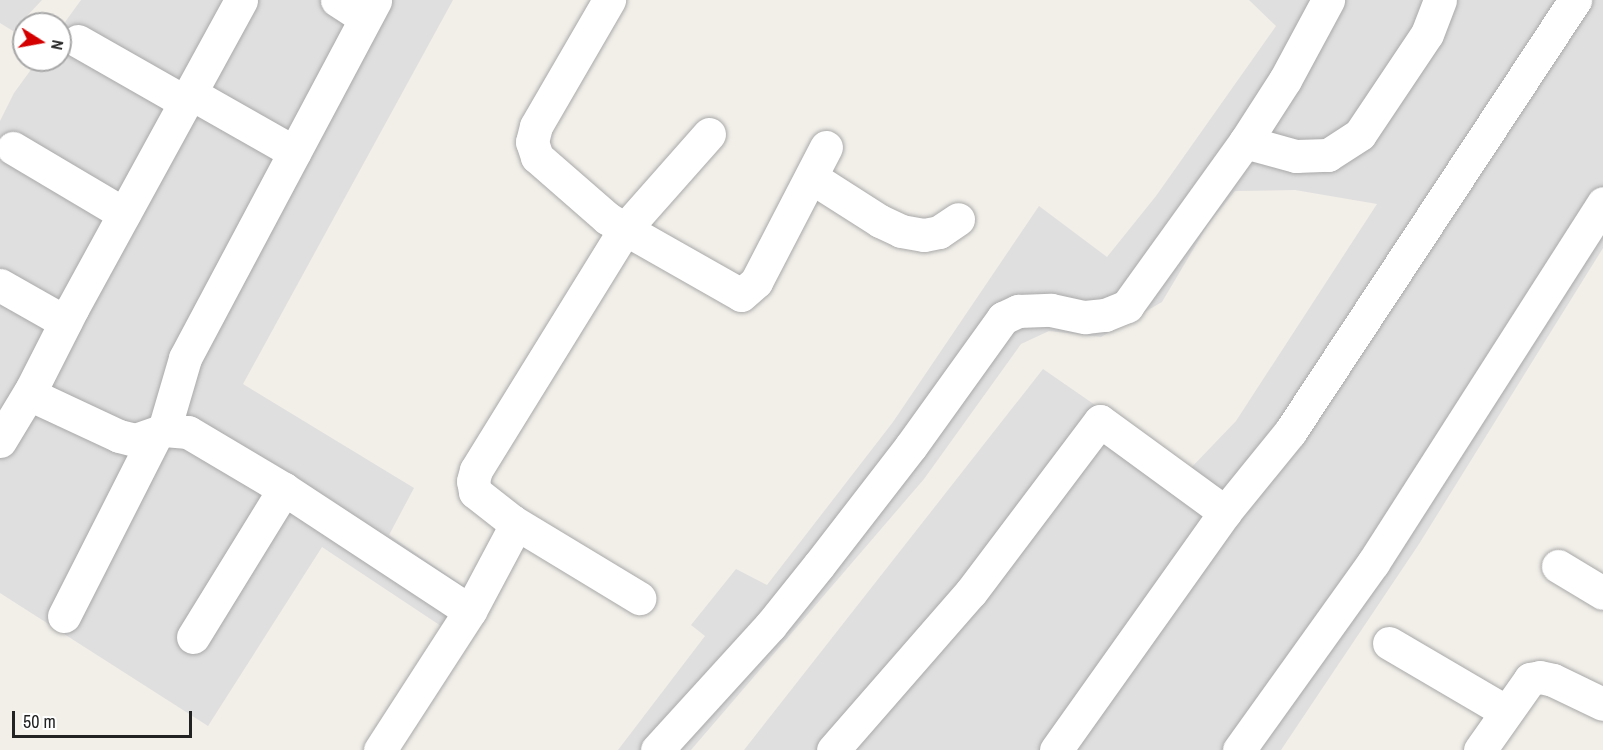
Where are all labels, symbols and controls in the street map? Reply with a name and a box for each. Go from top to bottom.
north arrow [12,12,72,72]
text: N [46,38,69,52]
scale bar [15,699,195,737]
text: 50 m [23,709,56,734]

